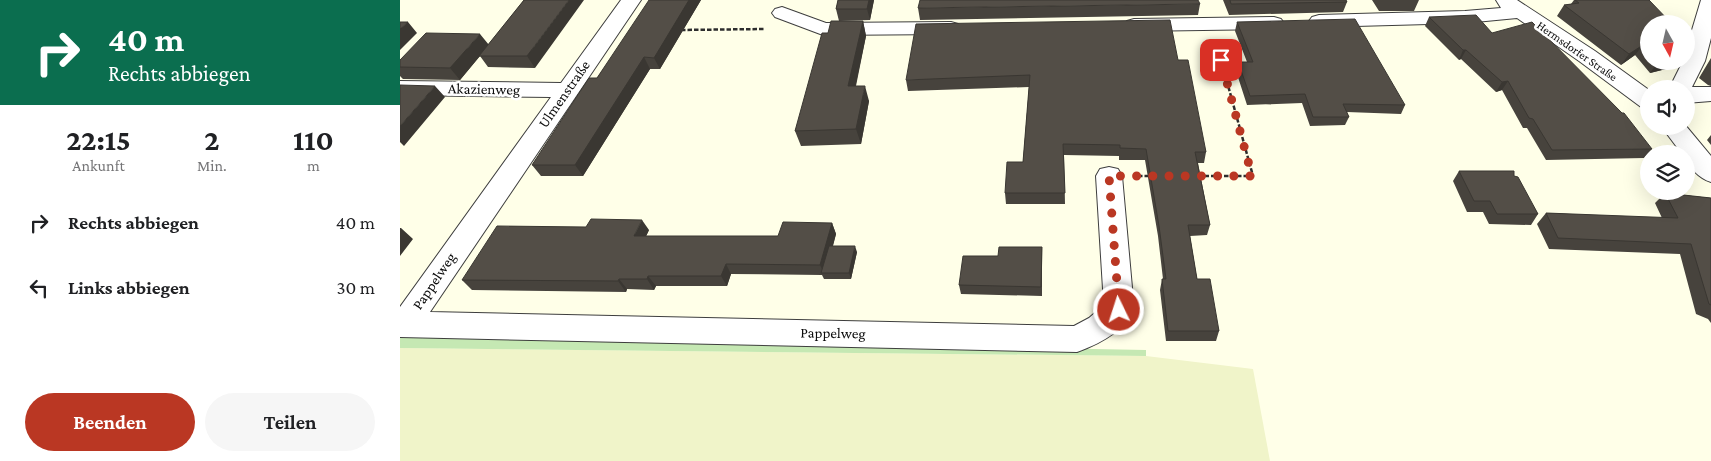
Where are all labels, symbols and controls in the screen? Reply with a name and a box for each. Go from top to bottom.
north arrow [1640,15,1695,70]
map controls [1640,15,1695,200]
street label: Hermsdorfer Straße [1534,18,1620,84]
icon: right [25,20,90,85]
text: 40 m [108,20,185,59]
pin [1200,39,1242,81]
icon: arrive [1207,46,1235,74]
street label: Ulmenstraße [535,57,593,131]
text: Rechts abbiegen [108,61,250,86]
street label: Akazienweg [448,80,520,99]
button: sound [1640,80,1695,135]
text: 22:15 [66,123,131,156]
text: 2 [204,123,220,156]
text: 110 [293,123,334,156]
button: layers [1640,145,1695,200]
text: Ankunft [72,157,125,174]
text: Min. [197,157,227,174]
text: m [307,157,320,174]
icon: right [25,209,53,237]
text: Rechts abbiegen [68,212,199,233]
text: 40 m [336,212,375,233]
street label: Pappelweg [409,249,460,313]
icon: left [25,274,53,302]
text: Links abbiegen [68,277,190,298]
text: 30 m [336,277,375,298]
position arrow [1092,283,1144,335]
street label: Pappelweg [800,324,866,343]
button: Beenden [25,393,195,451]
button: Teilen [205,393,375,451]

